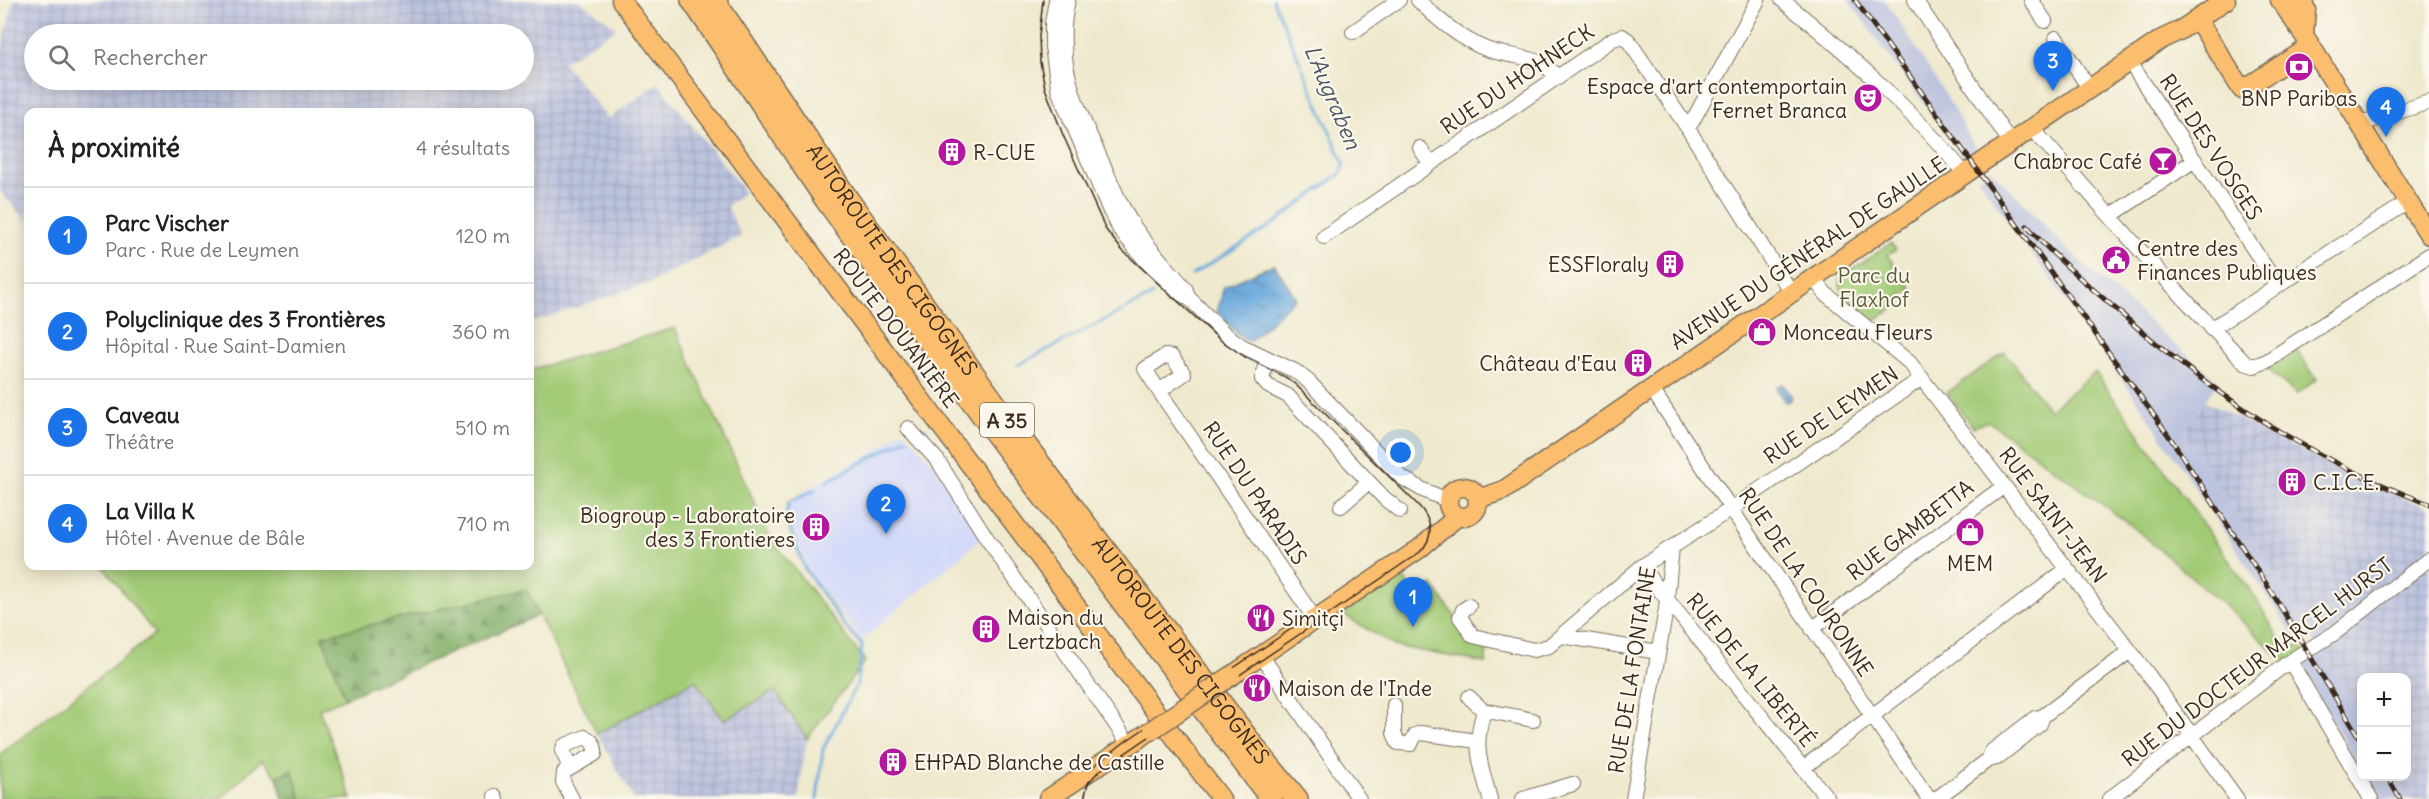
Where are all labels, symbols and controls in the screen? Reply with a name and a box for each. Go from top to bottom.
street label: RUE DU HOHNECK [1435,18,1599,140]
search box [24,24,534,90]
icon: search [45,41,78,74]
water label: L'Augraben [1298,41,1368,155]
pin: 3 [2034,42,2072,91]
text: Rechercher [93,43,208,71]
bank icon: BNP Paribas [2283,51,2315,83]
street label: RUE DES VOSGES [2154,69,2268,225]
place label: Espace d'art contemportain Fernet Branca [1587,73,1847,124]
theatre icon: Espace d'art contemportain Fernet Branca [1852,82,1884,114]
place label: BNP Paribas [2241,85,2357,112]
pin: 4 [2366,88,2406,137]
text: À proximité [48,131,180,164]
text: 4 résultats [416,135,510,160]
building icon: R-CUE [936,136,968,168]
street label: AUTOROUTE DES CIGOGNES [801,139,984,381]
place label: R-CUE [973,139,1036,166]
bar icon: Chabroc Café [2147,145,2179,177]
place label: Chabroc Café [2013,148,2142,175]
street label: AVENUE DU GÉNÉRAL DE GAULLE [1665,150,1951,356]
text: Parc Vischer [105,209,229,237]
text: 1 [64,223,71,248]
text: 120 m [456,223,510,248]
place label: Centre des Finances Publiques [2137,235,2317,286]
text: Parc · Rue de Leymen [105,237,299,262]
street label: ROUTE DOUANIÈRE [827,243,965,413]
public building icon: Centre des Finances Publiques [2100,244,2132,276]
building icon: ESSFloraly [1654,248,1686,280]
place label: ESSFloraly [1548,251,1649,278]
park label: Parc du Flaxhof [1838,262,1910,313]
text: Polyclinique des 3 Frontières [105,305,386,333]
shop icon: Monceau Fleurs [1746,316,1778,348]
text: 2 [62,319,73,344]
text: 360 m [452,319,510,344]
place label: Monceau Fleurs [1783,319,1933,346]
text: Hôpital · Rue Saint-Damien [105,333,346,358]
building icon: Château d'Eau [1622,347,1654,379]
place label: Château d'Eau [1479,350,1617,377]
street label: RUE DE LEYMEN [1759,360,1903,470]
text: Caveau [105,401,180,429]
road number: A 35 [980,403,1034,437]
text: 3 [62,415,73,440]
text: 510 m [455,415,510,440]
street label: RUE DU PARADIS [1197,416,1313,570]
text: Théâtre [105,429,174,454]
your location [1386,438,1415,467]
street label: RUE SAINT-JEAN [1993,442,2113,588]
building icon: C.I.C.E. [2276,466,2308,498]
place label: C.I.C.E. [2313,469,2379,496]
street label: RUE GAMBETTA [1841,474,1979,586]
street label: RUE DE LA COURONNE [1733,482,1879,682]
pin: 2 [866,484,906,534]
text: La Villa K [105,497,195,525]
place label: Biogroup - Laboratoire des 3 Frontieres [580,502,795,553]
text: 4 [62,511,73,536]
text: 710 m [457,511,510,536]
building icon: Biogroup - Laboratoire des 3 Frontieres [800,511,832,543]
shop icon: MEM [1954,516,1986,548]
text: Hôtel · Avenue de Bâle [105,525,305,550]
street label: AUTOROUTE DES CIGOGNES [1086,531,1276,770]
place label: MEM [1947,550,1993,577]
street label: RUE DU DOCTEUR MARCEL HURST [2116,551,2398,773]
street label: RUE DE LA FONTAINE [1602,565,1662,775]
pin: 1 [1394,578,1432,627]
street label: RUE DE LA LIBERTÉ [1681,588,1821,752]
restaurant icon: Simitçi [1245,602,1277,634]
place label: Maison du Lertzbach [1007,604,1104,655]
place label: Simitçi [1282,605,1344,632]
building icon: Maison du Lertzbach [970,613,1002,645]
restaurant icon: Maison de l'Inde [1241,672,1273,704]
map controls [2357,673,2411,781]
button: + [2357,673,2411,727]
place label: Maison de l'Inde [1278,675,1432,702]
button: − [2357,727,2411,781]
building icon: EHPAD Blanche de Castille [877,746,909,778]
place label: EHPAD Blanche de Castille [914,749,1165,776]

